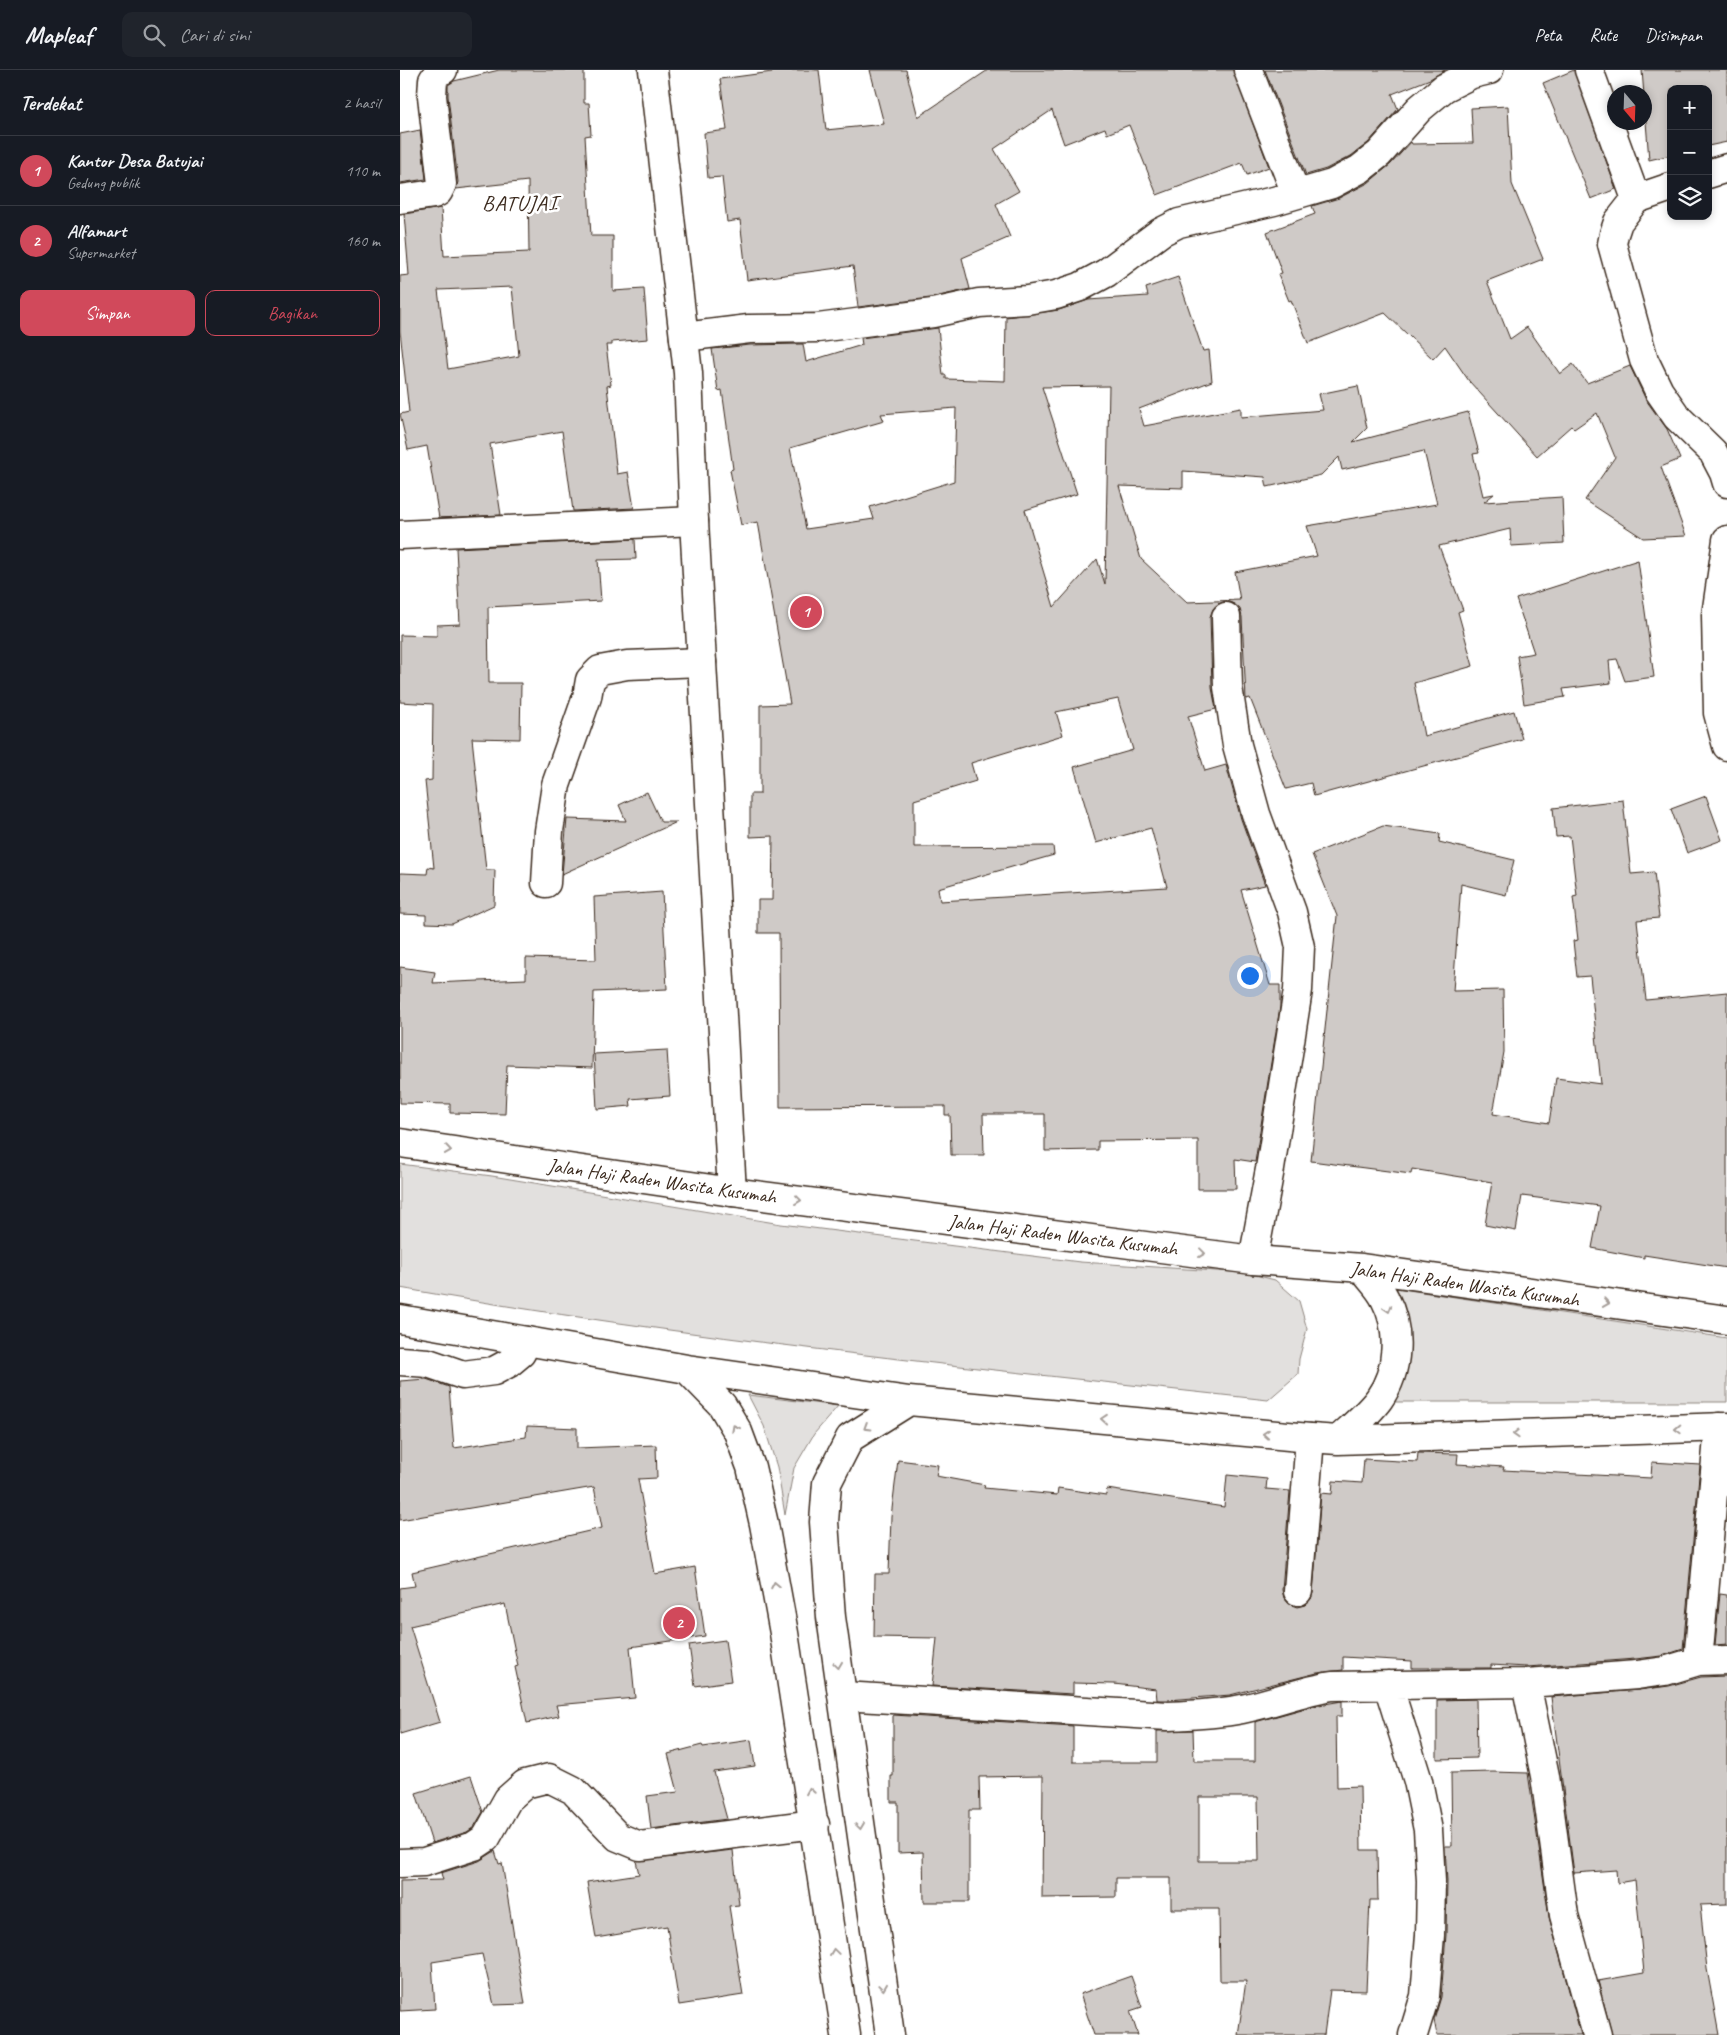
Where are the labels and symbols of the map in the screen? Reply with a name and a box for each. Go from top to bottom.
north arrow [1607,85,1652,130]
district label: BATUJAI [482,189,562,217]
pin: 1 [790,593,822,631]
your location [1237,963,1263,989]
one-way arrow [445,1144,453,1155]
street label: Jalan Haji Raden Wasita Kusumah [545,1152,780,1210]
one-way arrow [794,1194,802,1205]
street label: Jalan Haji Raden Wasita Kusumah [946,1208,1181,1262]
one-way arrow [1198,1247,1206,1258]
street label: Jalan Haji Raden Wasita Kusumah [1348,1255,1583,1313]
one-way arrow [1602,1297,1610,1308]
one-way arrow [1383,1304,1393,1312]
one-way arrow [1100,1414,1108,1425]
one-way arrow [864,1420,873,1430]
one-way arrow [1674,1423,1682,1434]
one-way arrow [731,1424,741,1433]
one-way arrow [1262,1429,1270,1440]
one-way arrow [1512,1429,1520,1439]
one-way arrow [771,1580,781,1589]
pin: 2 [663,1604,695,1642]
one-way arrow [833,1661,843,1670]
one-way arrow [805,1787,815,1796]
one-way arrow [854,1822,864,1831]
one-way arrow [829,1948,840,1956]
one-way arrow [877,1984,888,1992]

